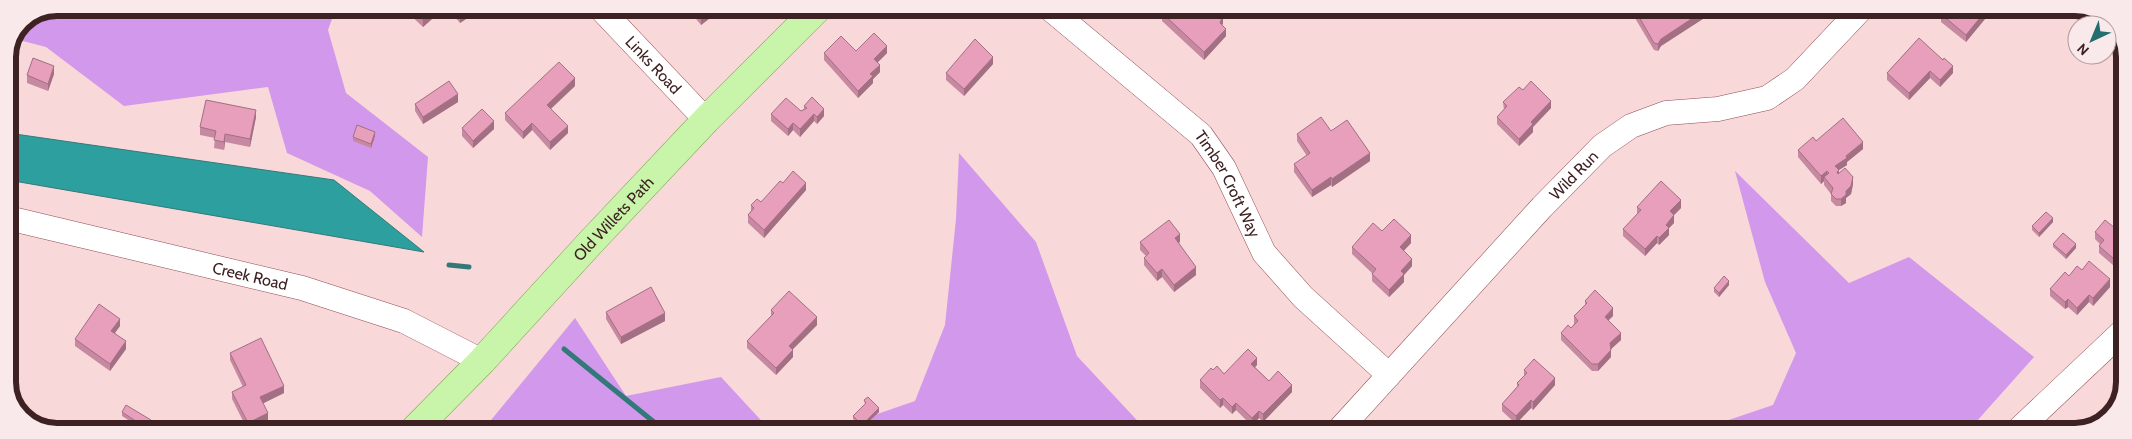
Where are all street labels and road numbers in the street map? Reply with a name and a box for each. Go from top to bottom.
street label: Links Road [621,32,685,98]
street label: Timber Croft Way [1191,127,1264,240]
street label: Wild Run [1546,147,1602,204]
street label: Old Willets Path [569,173,658,265]
street label: Creek Road [211,258,290,294]

